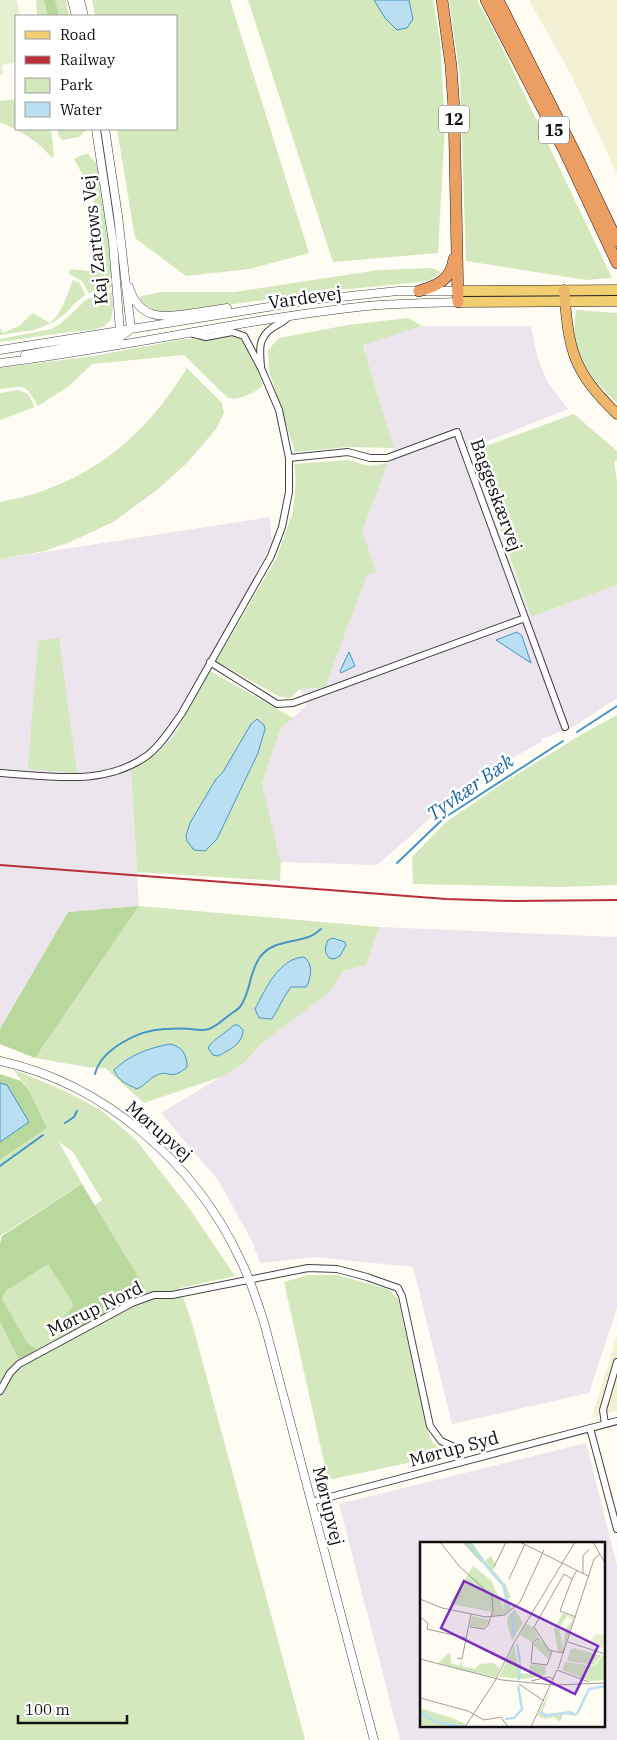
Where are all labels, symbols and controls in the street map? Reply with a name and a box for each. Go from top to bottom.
legend [15,15,178,130]
text: Road [60,25,96,44]
text: Railway [60,50,115,69]
text: Park [60,75,93,94]
text: Water [60,100,102,119]
road number: 12 [439,106,469,132]
road number: 15 [539,116,569,144]
street label: Kaj Zartows Vej [76,174,113,306]
street label: Vardevej [267,281,343,314]
street label: Baggeskærvej [465,435,527,554]
water label: Tyvkær Bæk [422,748,519,825]
street label: Mørupvej [121,1095,197,1166]
street label: Mørup Nord [43,1276,146,1342]
street label: Mørup Syd [407,1426,501,1471]
street label: Mørupvej [308,1464,349,1548]
inset map [420,1542,604,1728]
scale bar [18,1692,126,1724]
text: 100 m [25,1700,70,1719]

